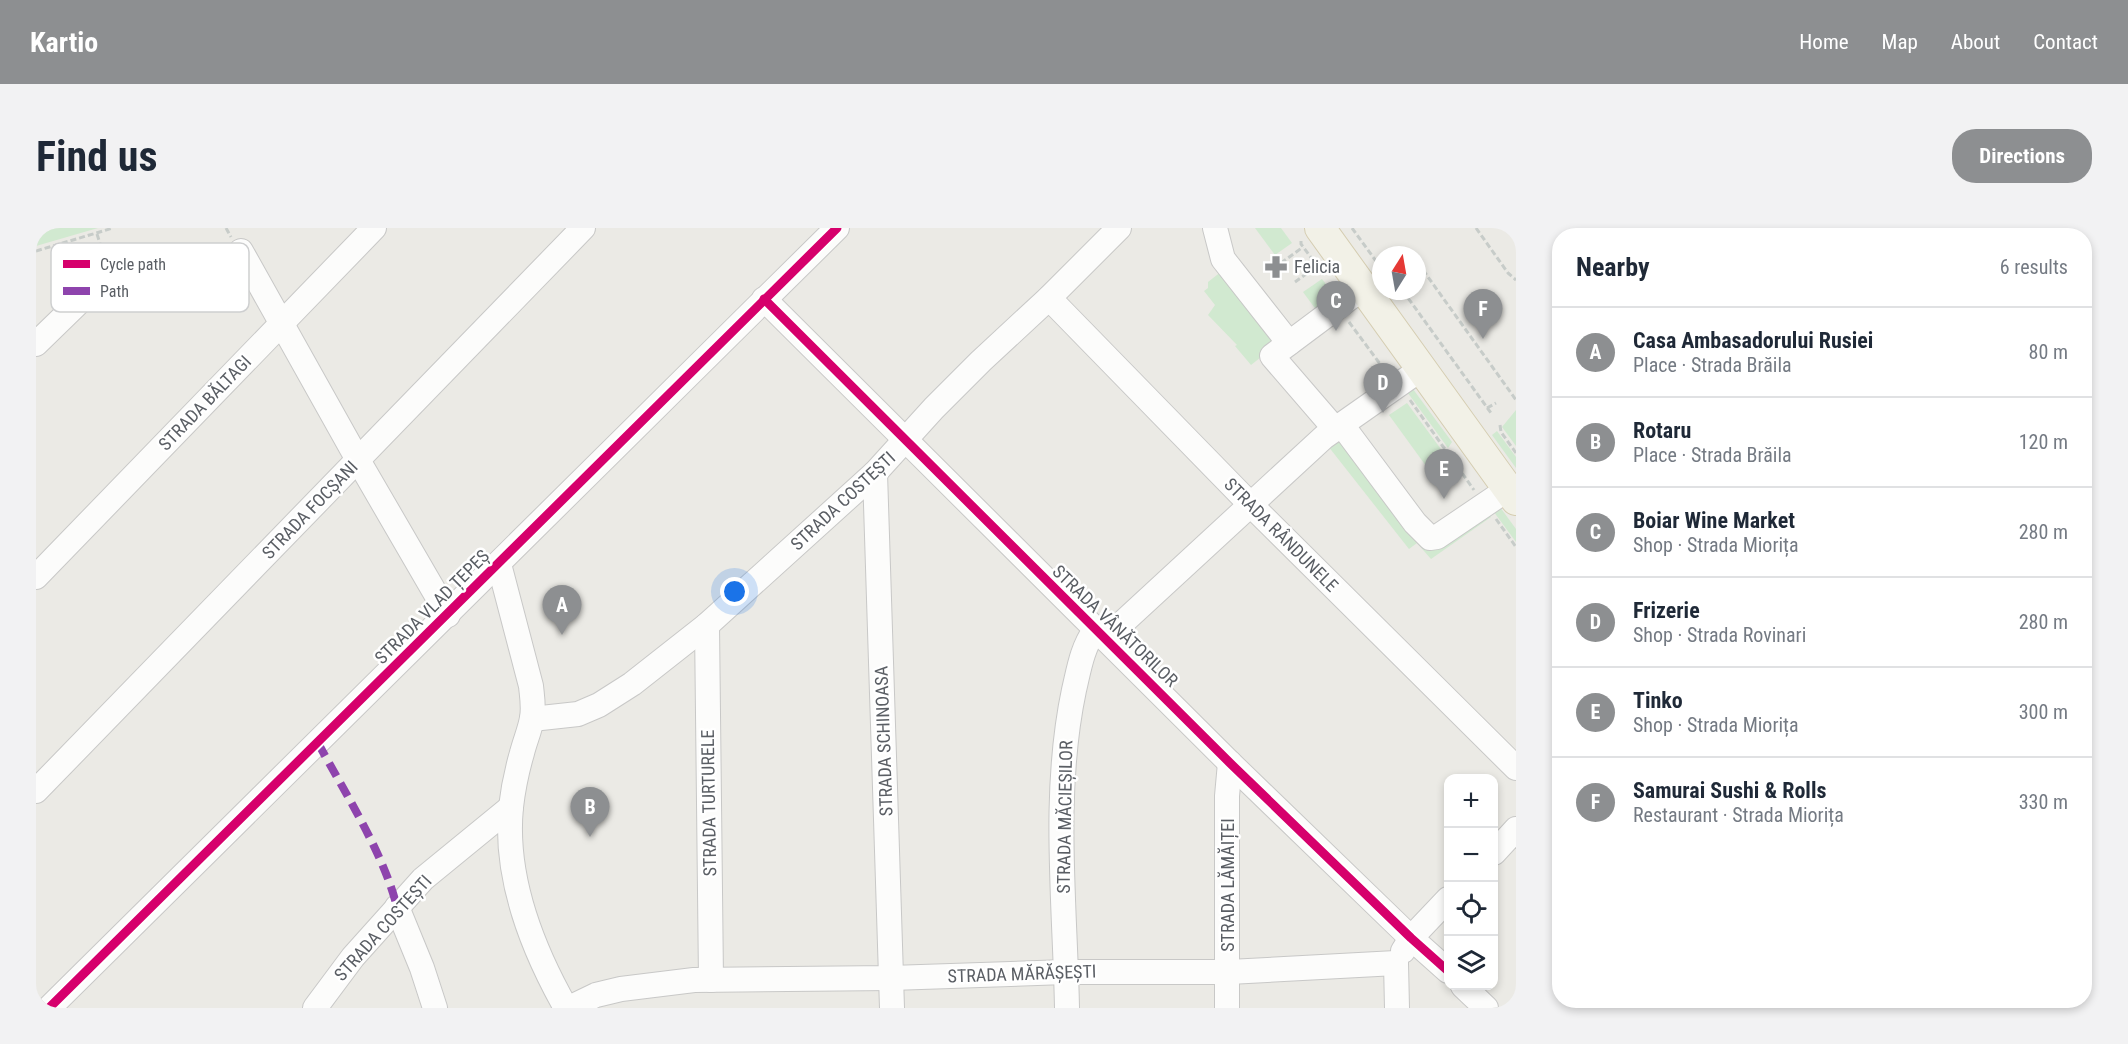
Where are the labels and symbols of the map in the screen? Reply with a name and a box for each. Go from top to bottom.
legend [51,243,249,312]
north arrow [1372,246,1426,300]
pharmacy icon: Felicia [1263,254,1289,280]
text: Cycle path [100,255,166,274]
place label: Felicia [1294,256,1340,277]
text: Path [100,282,129,301]
pin: C [1316,282,1356,331]
pin: F [1464,290,1502,339]
street label: STRADA BĂLTAGI [154,351,255,454]
pin: D [1364,364,1402,413]
street label: STRADA COSTEȘTI [786,447,900,555]
pin: E [1424,450,1464,499]
street label: STRADA FOCȘANI [258,456,362,564]
street label: STRADA RÂNDUNELE [1220,473,1343,596]
street label: STRADA VLAD ȚEPEȘ [370,545,494,669]
street label: STRADA VÂNĂTORILOR [1048,560,1183,691]
your location [720,577,749,606]
pin: A [542,586,582,635]
street label: STRADA SCHINOASA [870,665,897,817]
street label: STRADA TURTURELE [697,729,720,877]
street label: STRADA MĂCIEȘILOR [1053,740,1077,894]
pin: B [570,788,610,837]
street label: STRADA LĂMĂIȚEI [1217,818,1239,952]
street label: STRADA COSTEȘTI [330,870,436,986]
street label: STRADA MĂRĂȘEȘTI [947,960,1097,988]

